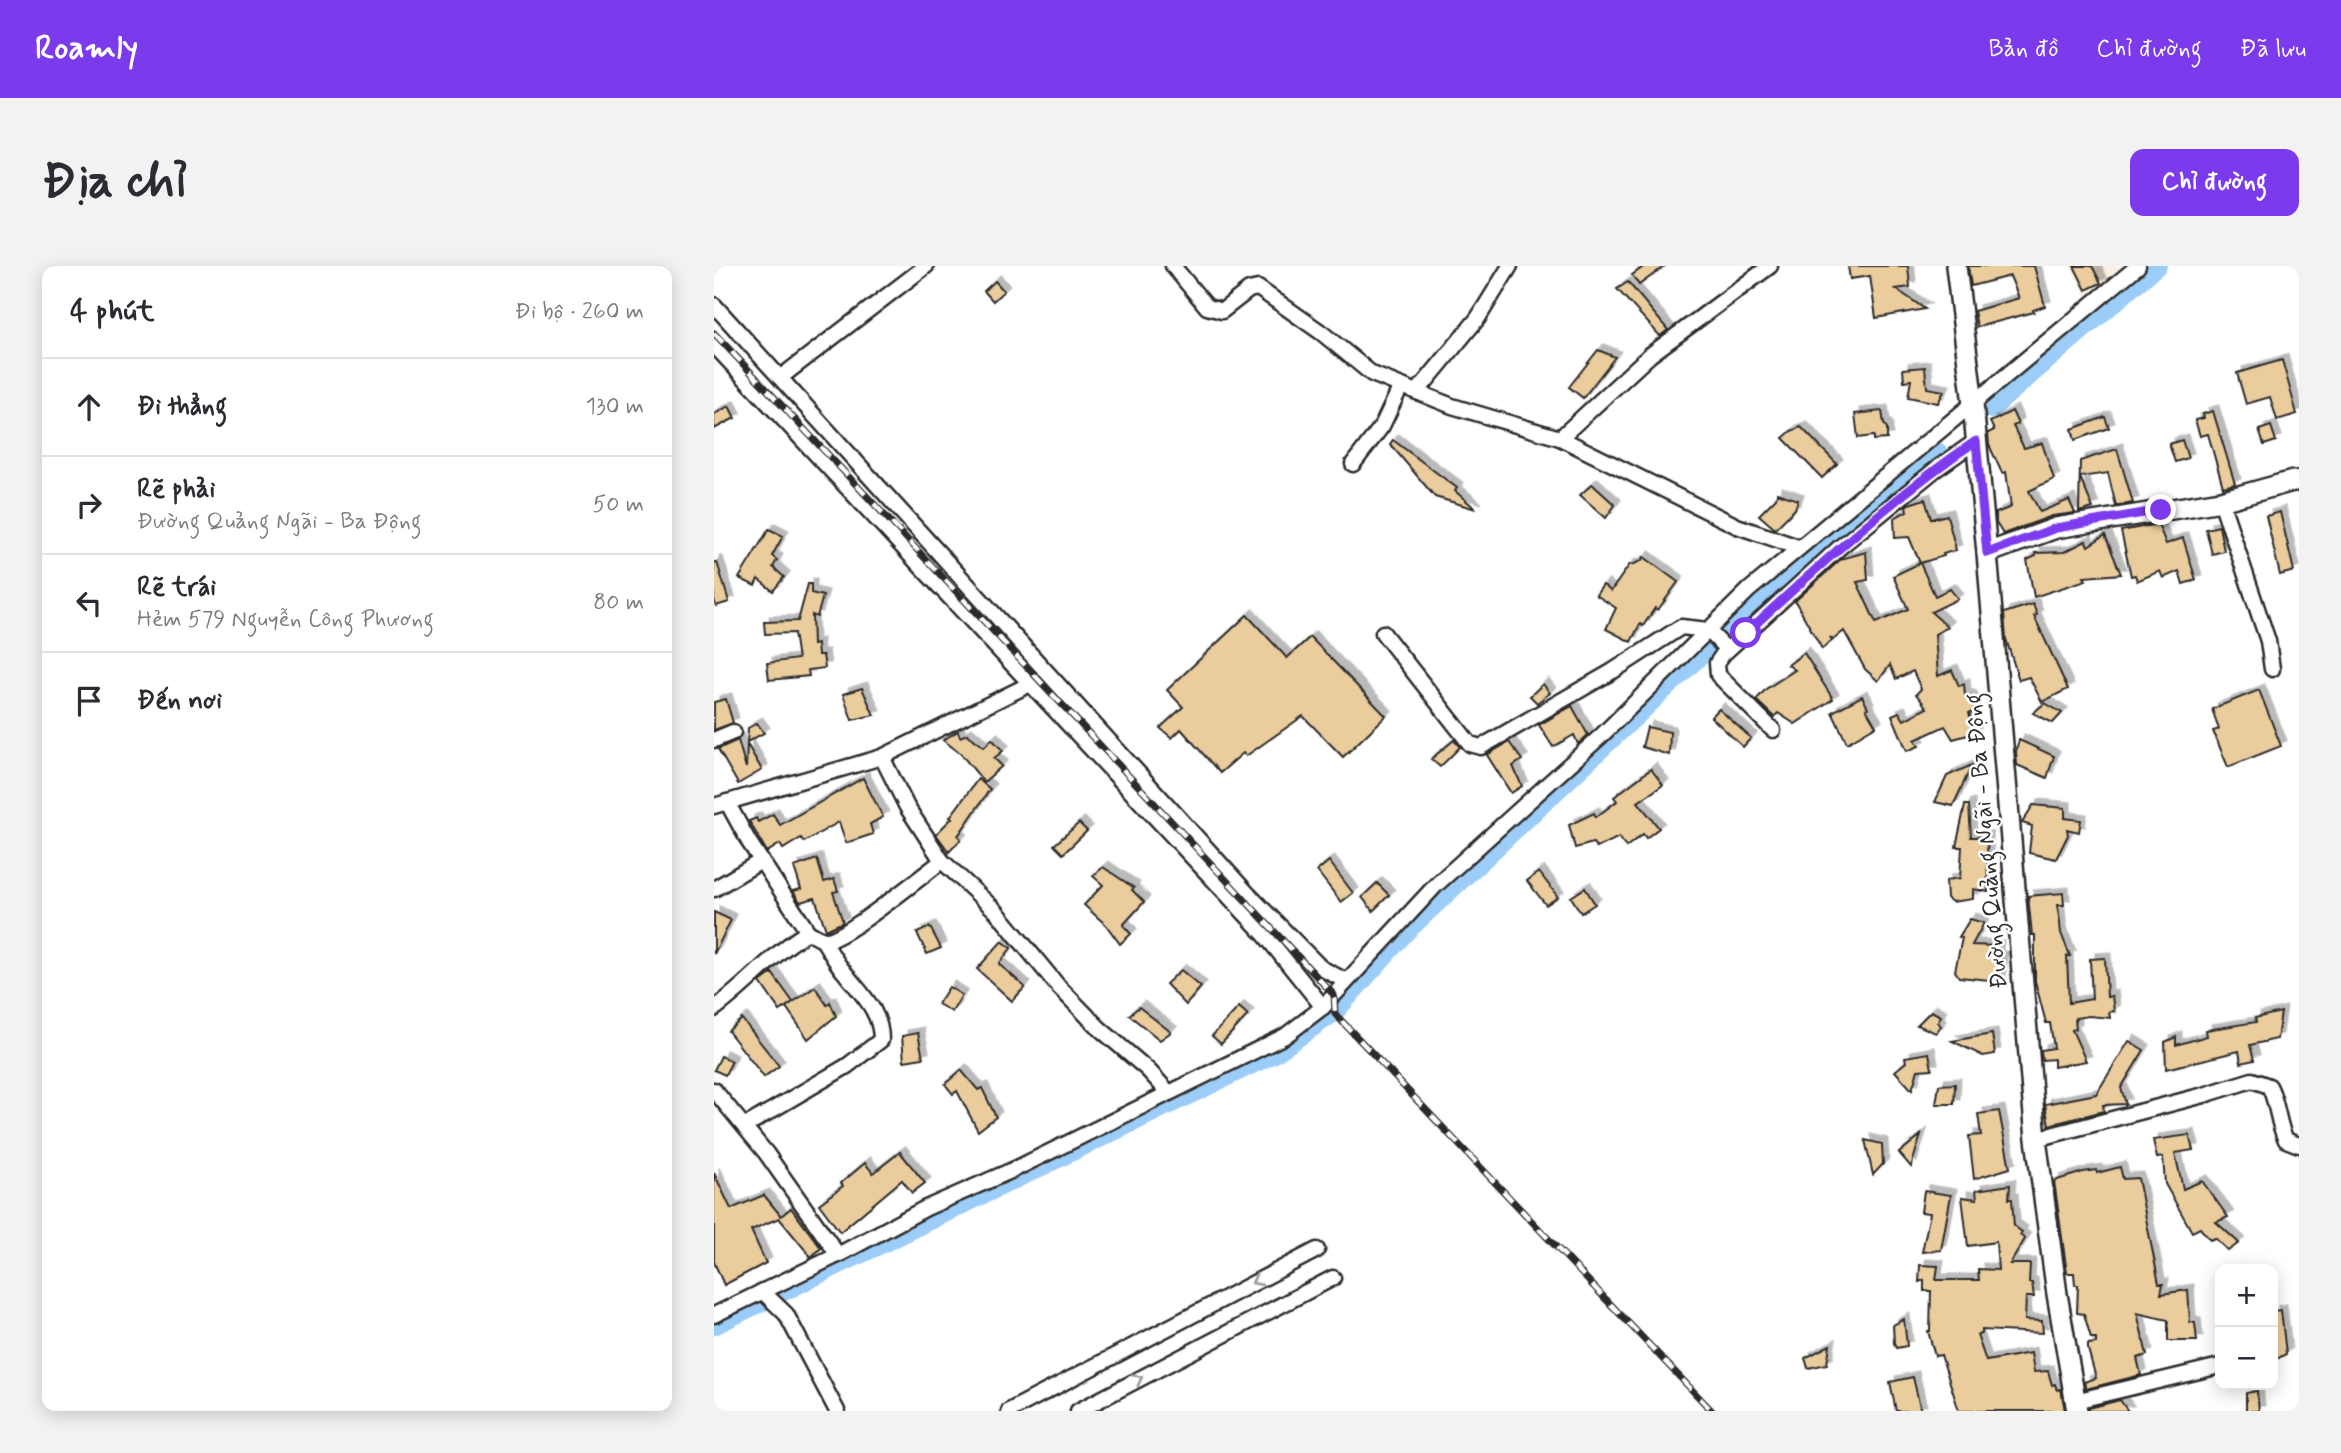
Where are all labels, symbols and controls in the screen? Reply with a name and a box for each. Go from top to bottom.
text: Roamly [35,27,138,71]
text: Bản đồ [1989,34,2059,65]
text: Chỉ đường [2097,34,2202,65]
text: Đã lưu [2240,34,2306,65]
button: Chỉ đường [2130,149,2299,216]
text: Địa chỉ [42,150,188,215]
text: 4 phút [70,292,154,331]
text: Đi bộ · 260 m [515,297,644,327]
icon: ahead [70,388,108,426]
text: Đi thẳng [137,390,227,424]
text: 130 m [586,392,644,422]
text: Rẽ phải [137,473,215,507]
icon: right [70,486,108,524]
text: 50 m [593,490,644,520]
route end [2145,494,2176,525]
text: Đường Quảng Ngãi - Ba Động [137,507,422,537]
text: Rẽ trái [137,571,216,605]
icon: left [70,584,108,622]
text: 80 m [593,588,644,618]
text: Hẻm 579 Nguyễn Công Phương [137,605,434,635]
route start [1730,617,1761,648]
icon: arrive [70,682,108,720]
text: Đến nơi [137,684,222,718]
street label: Đường Quảng Ngãi - Ba Động [1959,691,2018,990]
map controls [2215,1264,2278,1390]
button: + [2215,1264,2278,1327]
one-way arrow [1251,1273,1264,1287]
button: − [2215,1327,2278,1390]
one-way arrow [1131,1374,1144,1388]

